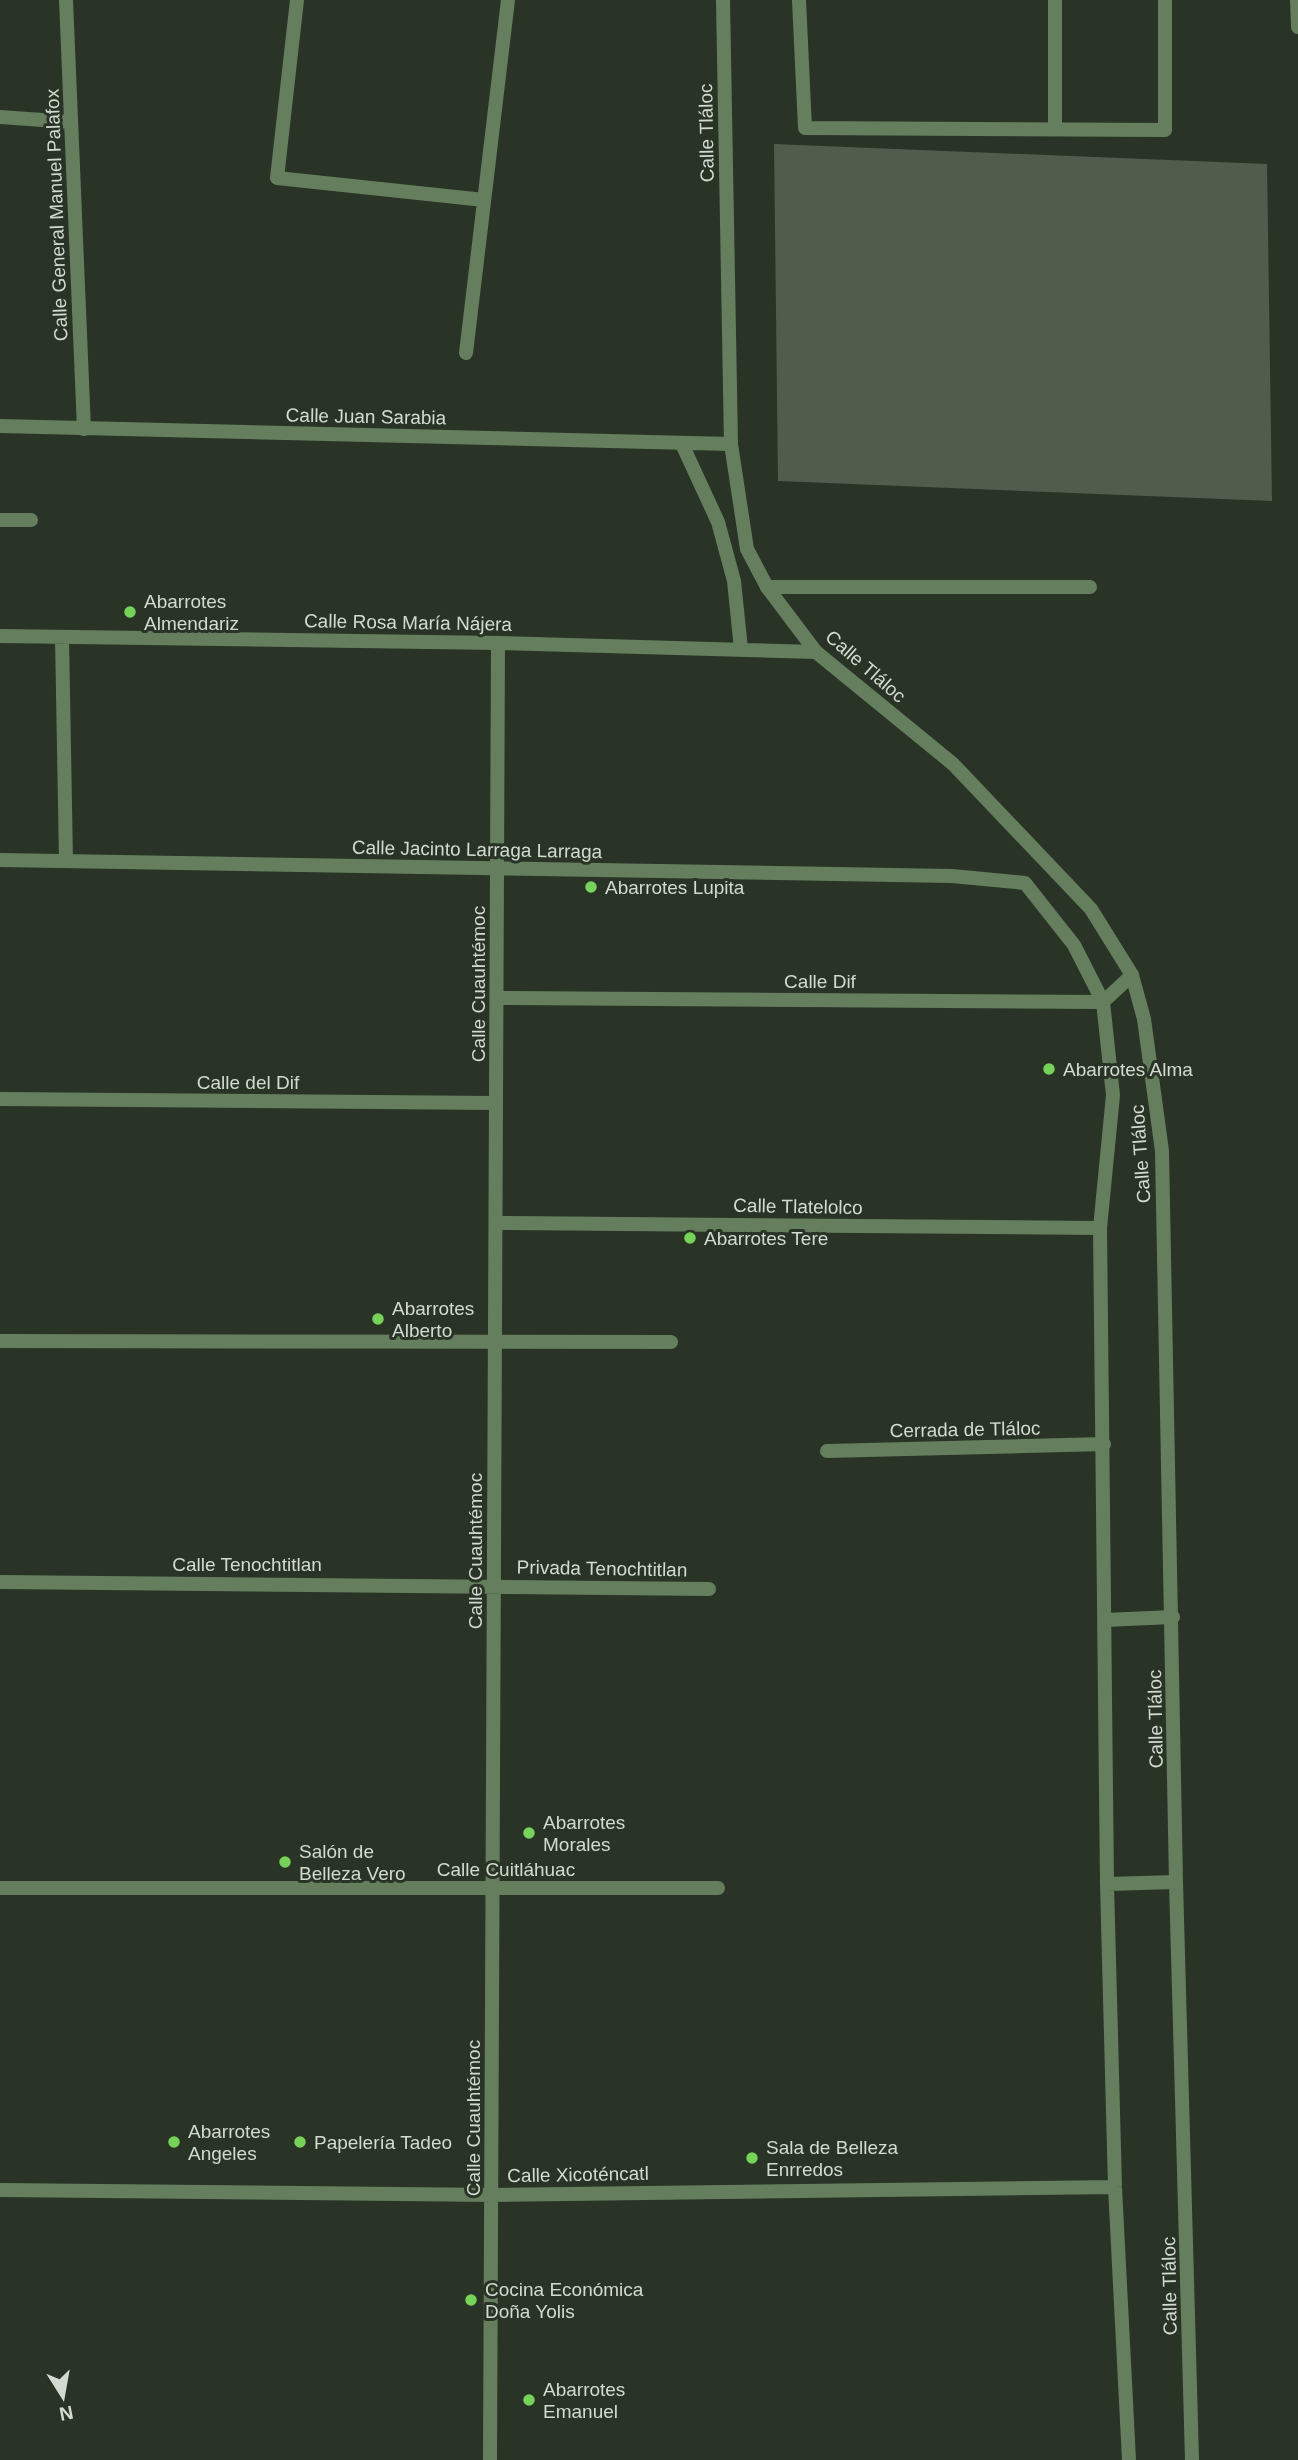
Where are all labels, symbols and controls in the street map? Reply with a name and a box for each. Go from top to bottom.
street label: Calle Tláloc [695,83,718,183]
street label: Calle General Manuel Palafox [42,88,71,341]
street label: Calle Juan Sarabia [286,405,447,428]
place label: Abarrotes Almendariz [144,591,239,634]
marker: Abarrotes Almendariz [122,604,138,620]
street label: Calle Rosa María Nájera [304,610,513,635]
street label: Calle Tláloc [821,626,910,707]
street label: Calle Jacinto Larraga Larraga [352,837,603,862]
place label: Abarrotes Lupita [605,877,745,898]
marker: Abarrotes Lupita [583,879,599,895]
street label: Calle Cuauhtémoc [468,906,489,1062]
street label: Calle Dif [784,971,857,992]
place label: Abarrotes Alma [1063,1059,1193,1080]
marker: Abarrotes Alma [1041,1061,1057,1077]
street label: Calle del Dif [197,1072,300,1093]
street label: Calle Tláloc [1127,1104,1154,1204]
street label: Calle Tlatelolco [733,1195,863,1218]
place label: Abarrotes Tere [704,1228,828,1249]
marker: Abarrotes Tere [682,1230,698,1246]
place label: Abarrotes Alberto [392,1298,474,1341]
marker: Abarrotes Alberto [370,1311,386,1327]
street label: Cerrada de Tláloc [889,1418,1041,1441]
street label: Calle Cuauhtémoc [465,1473,486,1629]
street label: Calle Tenochtitlan [172,1554,322,1575]
street label: Privada Tenochtitlan [516,1557,688,1580]
street label: Calle Tláloc [1144,1669,1167,1769]
place label: Abarrotes Morales [543,1812,625,1855]
marker: Abarrotes Morales [521,1825,537,1841]
place label: Salón de Belleza Vero [299,1841,406,1884]
marker: Salón de Belleza Vero [277,1854,293,1870]
street label: Calle Cuitláhuac [437,1859,575,1880]
street label: Calle Cuauhtémoc [463,2040,484,2196]
place label: Abarrotes Angeles [188,2121,270,2164]
place label: Papelería Tadeo [314,2132,452,2153]
marker: Abarrotes Angeles [166,2134,182,2150]
marker: Papelería Tadeo [292,2134,308,2150]
place label: Sala de Belleza Enrredos [766,2137,898,2180]
marker: Sala de Belleza Enrredos [744,2150,760,2166]
street label: Calle Xicoténcatl [507,2163,649,2186]
street label: Calle Tláloc [1158,2236,1181,2336]
place label: Cocina Económica Doña Yolis [485,2279,644,2322]
marker: Cocina Económica Doña Yolis [463,2292,479,2308]
north arrow [28,2362,98,2432]
place label: Abarrotes Emanuel [543,2379,625,2422]
marker: Abarrotes Emanuel [521,2392,537,2408]
text: N [57,2402,75,2425]

